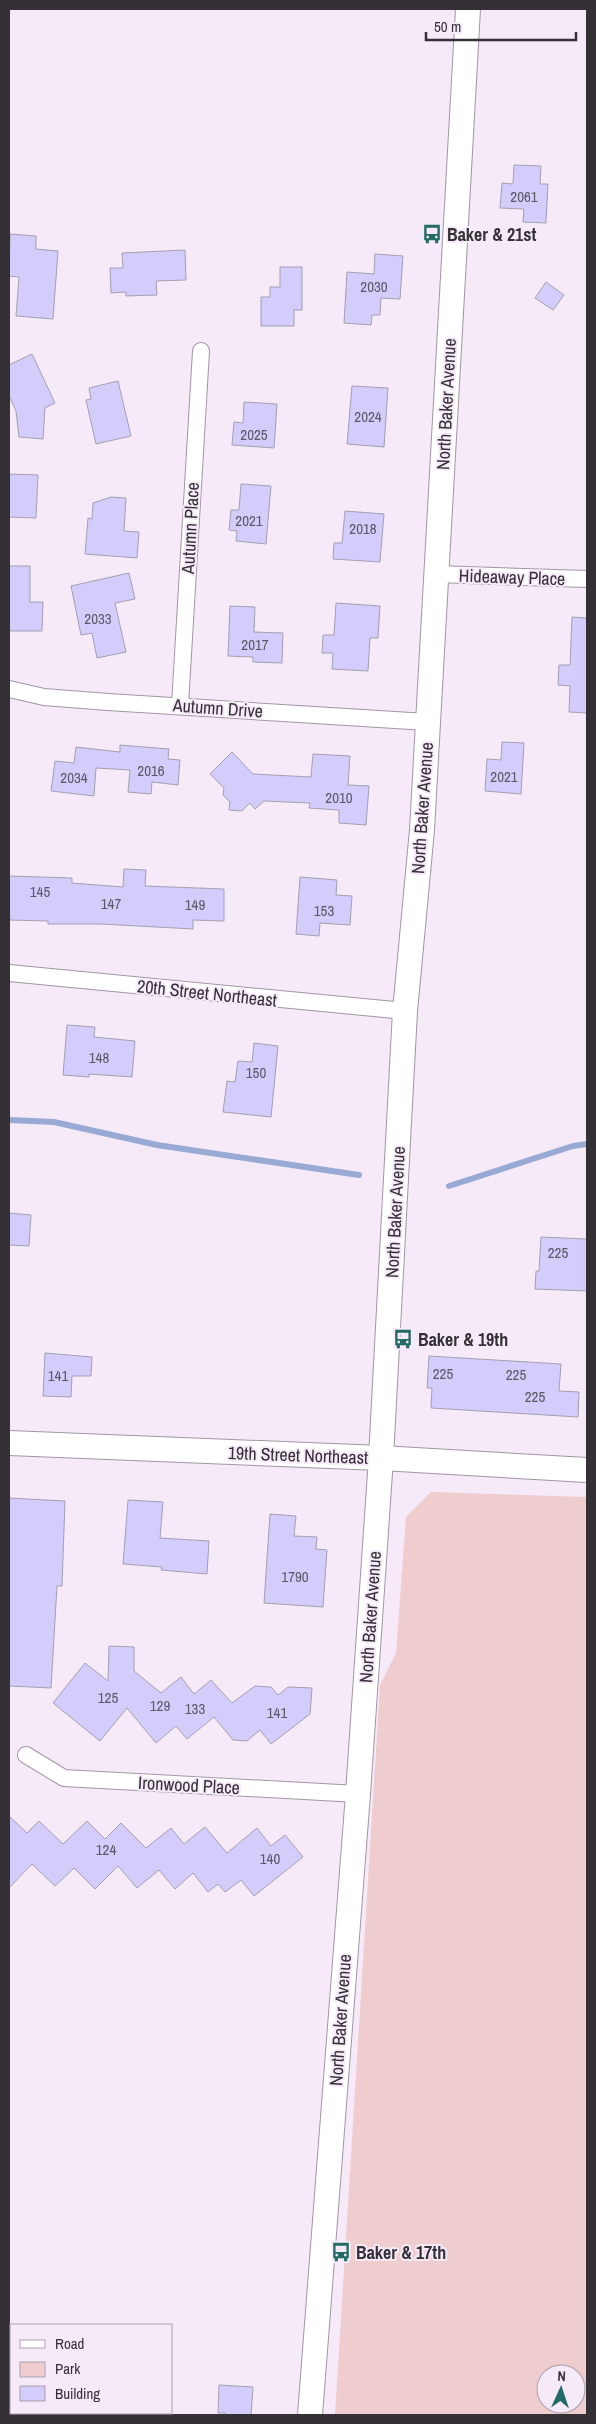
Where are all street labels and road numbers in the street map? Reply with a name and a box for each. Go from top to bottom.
street label: North Baker Avenue [430,338,462,470]
street label: Autumn Place [175,481,205,576]
street label: Hideaway Place [458,563,566,591]
street label: Autumn Drive [171,692,264,724]
street label: North Baker Avenue [405,741,439,875]
street label: 20th Street Northeast [136,973,278,1013]
street label: North Baker Avenue [379,1146,411,1278]
street label: 19th Street Northeast [227,1440,369,1470]
street label: North Baker Avenue [353,1550,387,1684]
street label: Ironwood Place [138,1770,240,1800]
street label: North Baker Avenue [323,1953,357,2087]

